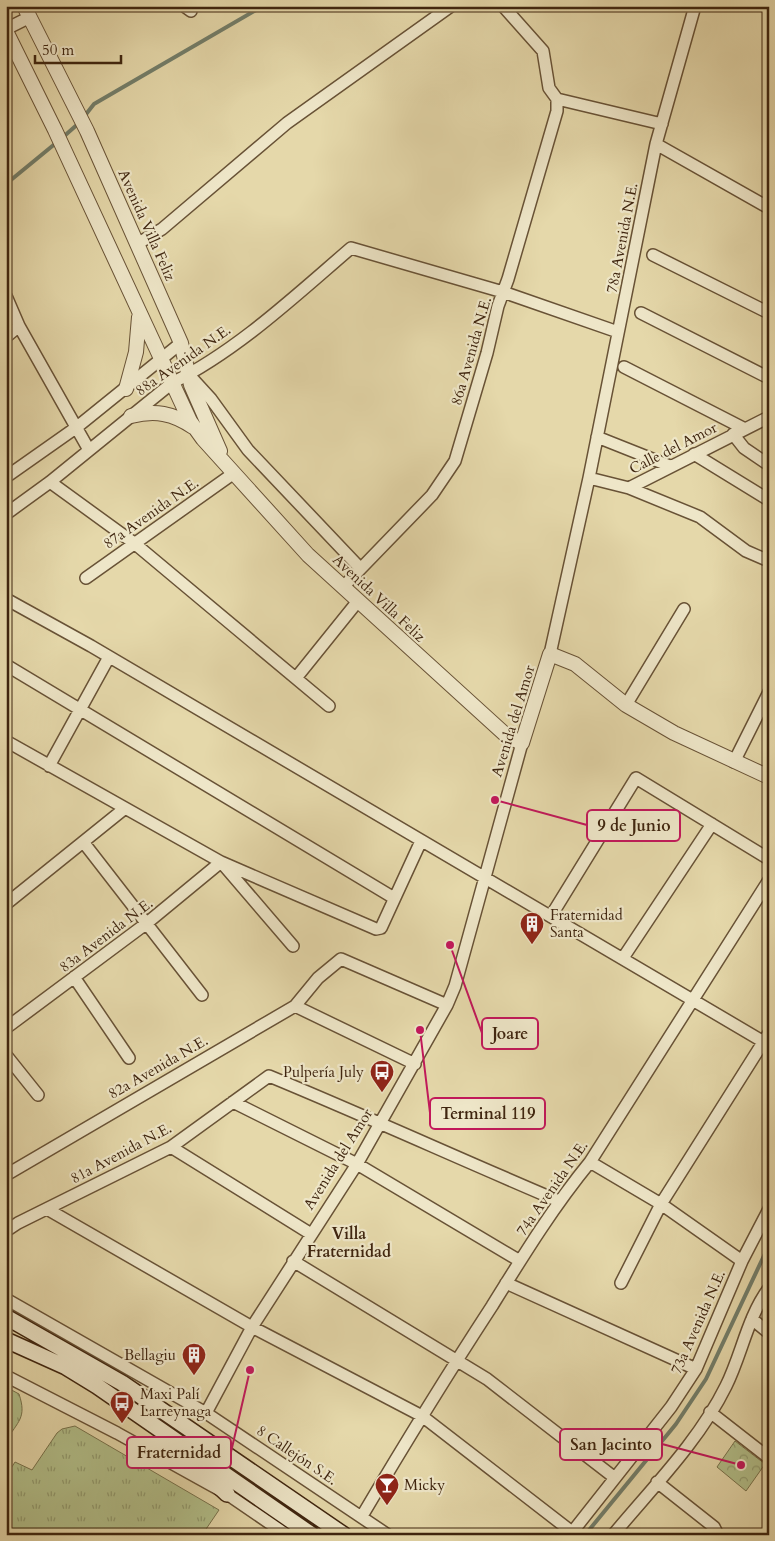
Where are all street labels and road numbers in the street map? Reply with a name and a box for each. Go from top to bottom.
street label: Avenida Villa Feliz [114,166,181,284]
street label: 78a Avenida N.E. [602,181,642,295]
street label: 86a Avenida N.E. [446,294,496,408]
street label: 88a Avenida N.E. [131,320,235,400]
street label: Calle del Amor [626,417,721,479]
street label: 87a Avenida N.E. [99,473,203,553]
street label: Avenida Villa Feliz [328,550,430,646]
street label: Avenida del Amor [486,662,540,779]
street label: 83a Avenida N.E. [55,893,157,977]
street label: 82a Avenida N.E. [105,1030,211,1104]
street label: Avenida del Amor [299,1104,377,1213]
street label: 81a Avenida N.E. [67,1118,175,1188]
street label: 74a Avenida N.E. [512,1136,592,1240]
street label: 73a Avenida N.E. [666,1267,730,1377]
street label: 8 Callejón S.E. [253,1421,341,1489]

